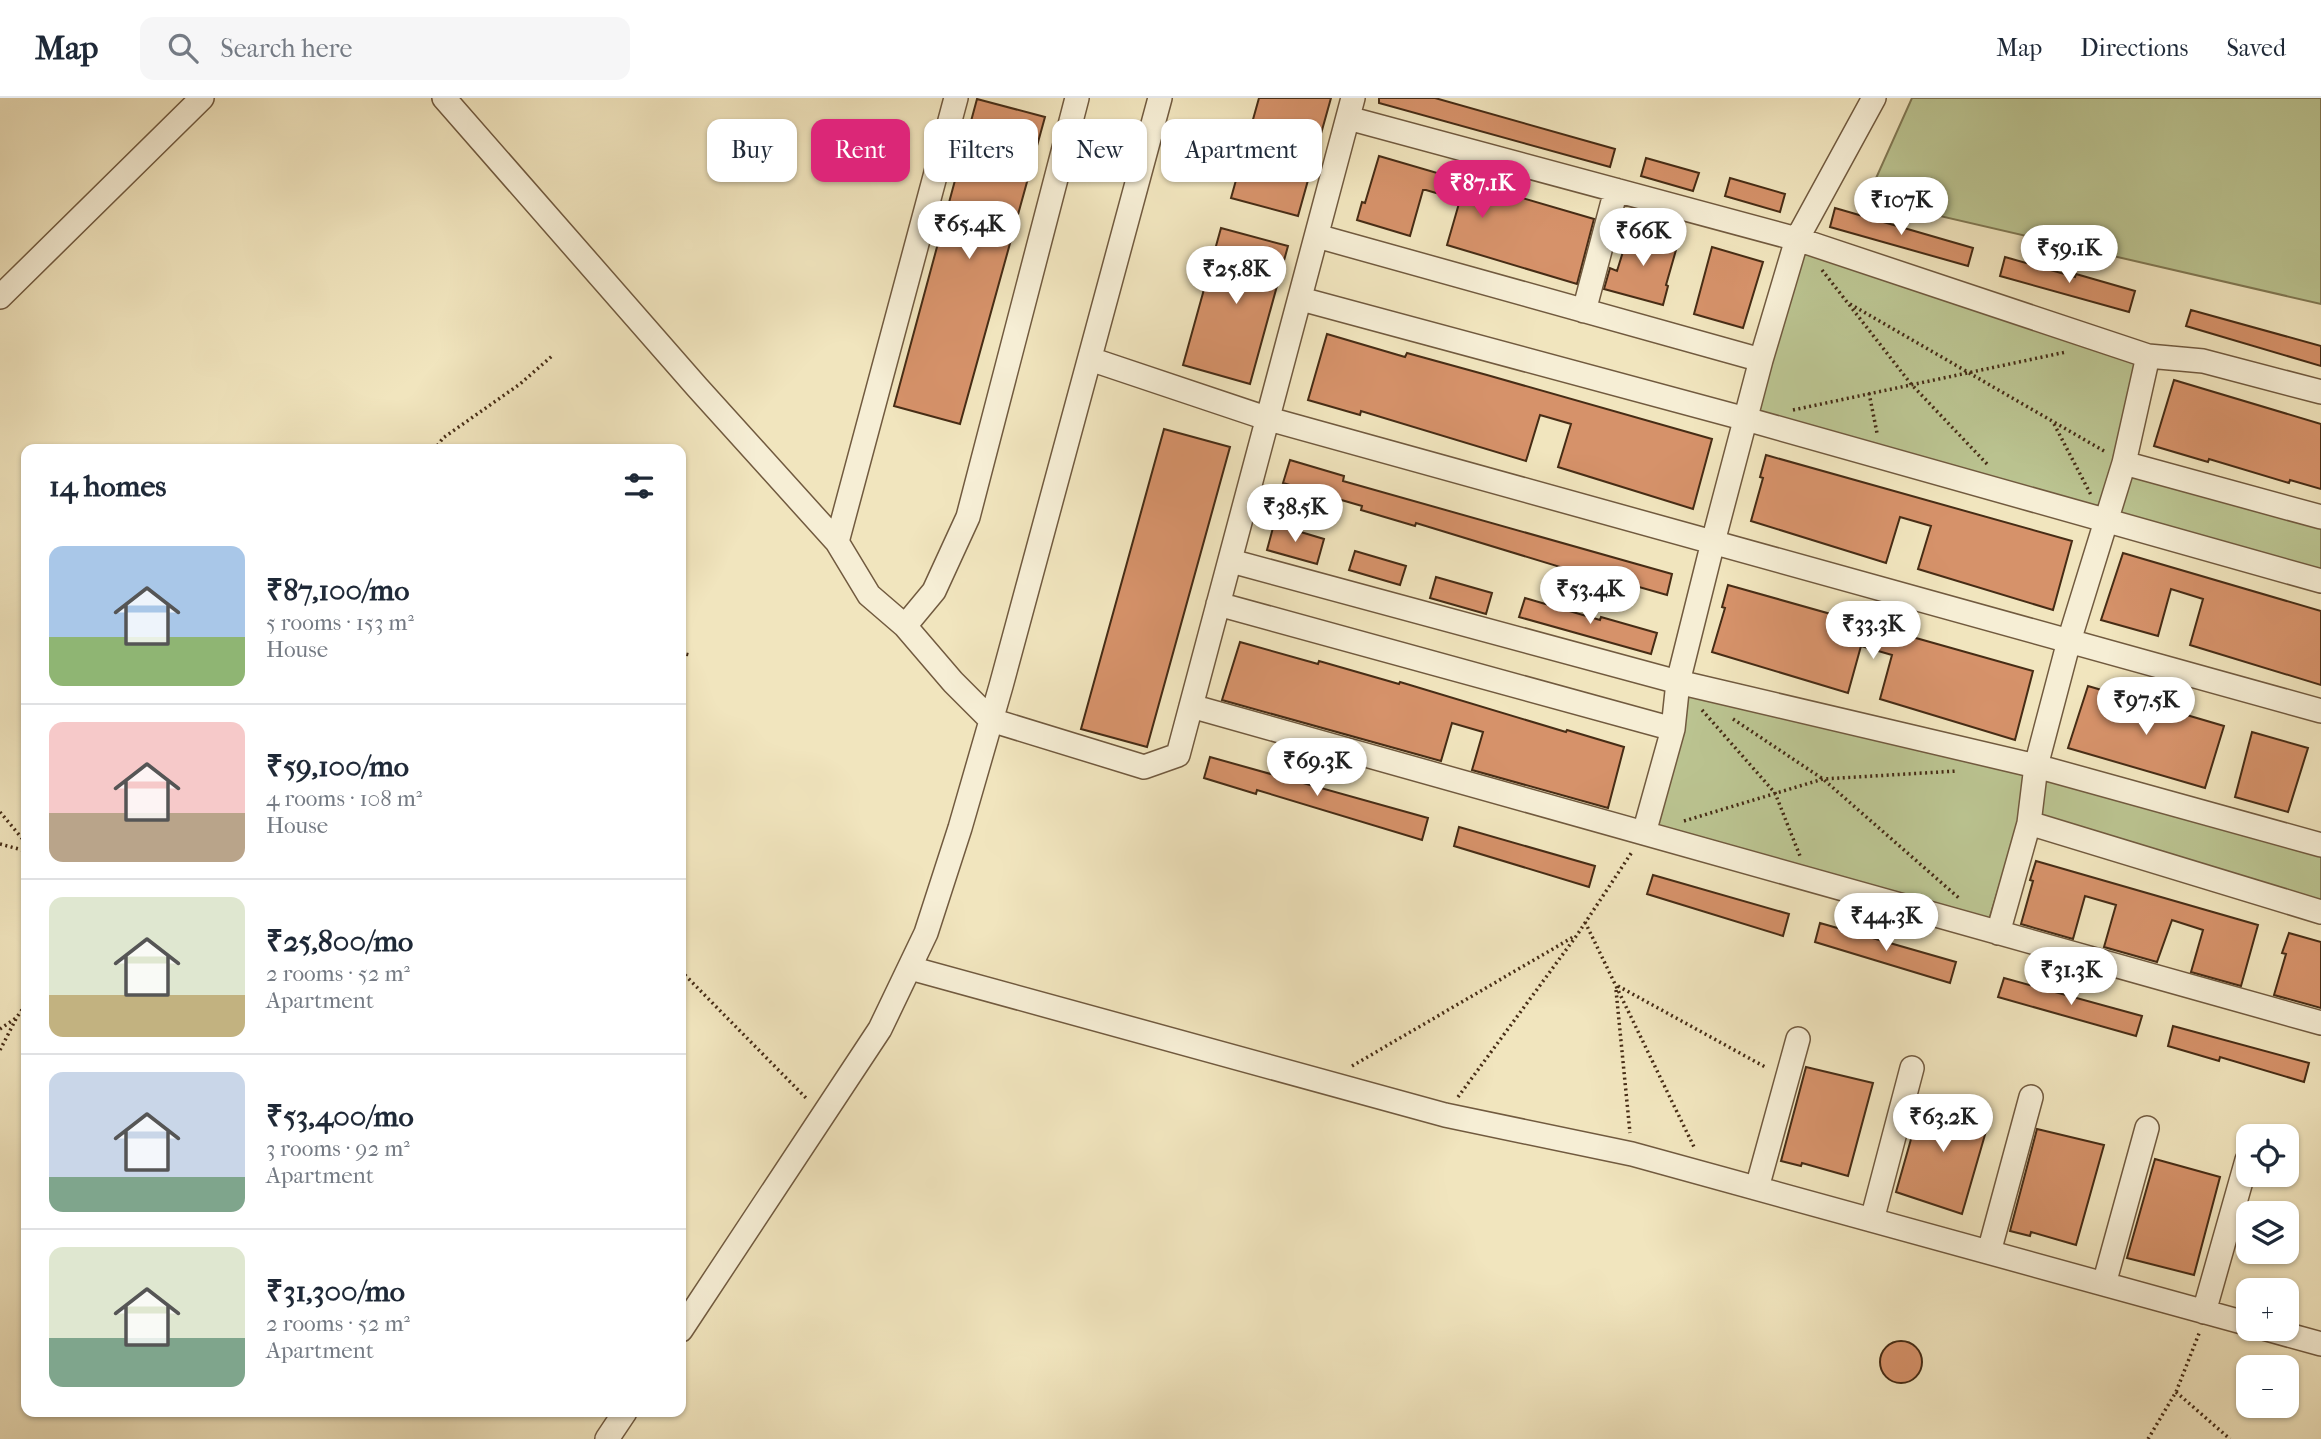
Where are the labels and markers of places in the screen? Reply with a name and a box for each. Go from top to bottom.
pin: ₹87.1K [1425,160,1539,220]
pin: ₹107K [1852,178,1950,237]
pin: ₹65.4K [912,202,1026,261]
pin: ₹66K [1602,208,1684,268]
pin: ₹59.1K [2012,226,2126,285]
pin: ₹25.8K [1179,246,1293,306]
pin: ₹38.5K [1238,484,1352,544]
pin: ₹53.4K [1533,566,1647,626]
pin: ₹33.3K [1816,602,1930,661]
pin: ₹97.5K [2089,678,2203,737]
pin: ₹69.3K [1260,738,1374,798]
pin: ₹44.3K [1829,894,1943,953]
pin: ₹31.3K [2014,948,2128,1007]
pin: ₹63.2K [1886,1094,2000,1154]

